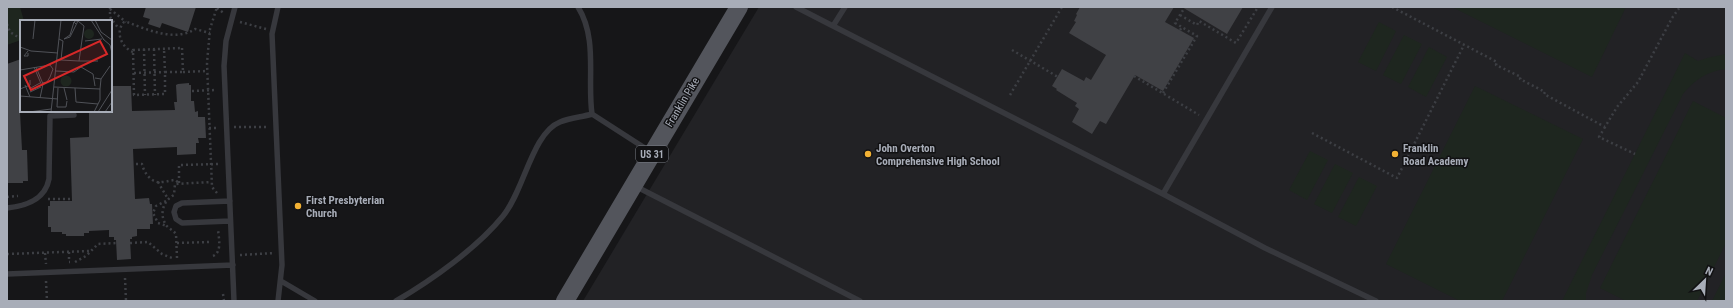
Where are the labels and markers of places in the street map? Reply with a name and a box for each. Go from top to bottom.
place label: John Overton Comprehensive High School [876,142,1000,168]
place label: Franklin Road Academy [1403,142,1468,168]
marker: John Overton Comprehensive High School [863,149,873,159]
marker: Franklin Road Academy [1390,149,1400,159]
place label: First Presbyterian Church [306,194,385,220]
marker: First Presbyterian Church [293,201,303,211]

